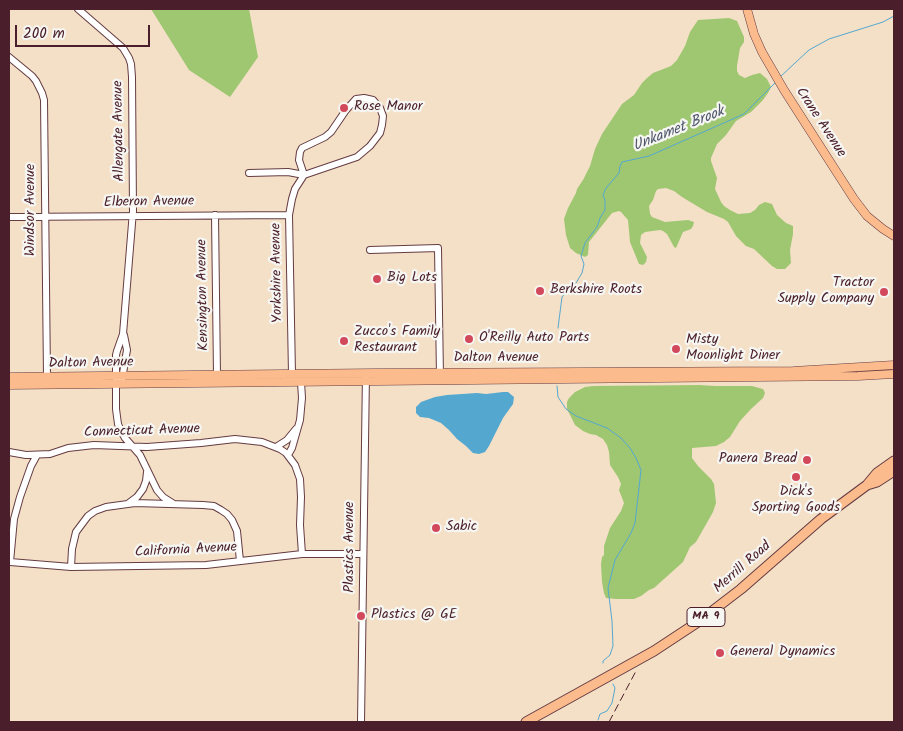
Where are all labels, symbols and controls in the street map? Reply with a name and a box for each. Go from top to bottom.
scale bar [18,15,152,47]
text: 200 m [23,22,65,46]
street label: Allengate Avenue [111,80,129,182]
street label: Crane Avenue [791,85,849,161]
place label: Rose Manor [354,100,422,116]
marker: Rose Manor [338,102,350,114]
water label: Unkamet Brook [631,104,727,156]
street label: Windsor Avenue [24,164,40,256]
street label: Elberon Avenue [104,194,194,212]
street label: Yorkshire Avenue [269,223,287,323]
street label: Kensington Avenue [195,239,213,351]
place label: Big Lots [387,271,437,287]
marker: Big Lots [371,273,383,285]
place label: Tractor Supply Company [778,276,874,308]
place label: Berkshire Roots [550,283,642,299]
marker: Berkshire Roots [534,285,546,297]
marker: Tractor Supply Company [878,286,890,298]
place label: Zucco's Family Restaurant [354,325,440,358]
place label: O'Reilly Auto Parts [479,331,589,347]
marker: O'Reilly Auto Parts [463,333,475,345]
place label: Misty Moonlight Diner [686,333,780,366]
marker: Zucco's Family Restaurant [338,335,350,347]
marker: Misty Moonlight Diner [670,343,682,355]
street label: Dalton Avenue [453,351,539,367]
street label: Dalton Avenue [48,355,134,373]
street label: Connecticut Avenue [84,422,200,442]
place label: Panera Bread [719,452,797,468]
marker: Panera Bread [801,454,813,466]
marker: Dick's Sporting Goods [790,471,802,483]
place label: Dick's Sporting Goods [752,485,840,518]
street label: Plastics Avenue [343,501,359,593]
place label: Sabic [446,520,477,536]
marker: Sabic [430,522,442,534]
street label: Merrill Road [711,539,775,597]
street label: California Avenue [135,540,237,562]
place label: Plastics @ GE [371,608,457,624]
road number: MA 9 [687,608,725,626]
marker: Plastics @ GE [355,610,367,622]
place label: General Dynamics [730,645,835,661]
marker: General Dynamics [714,647,726,659]

